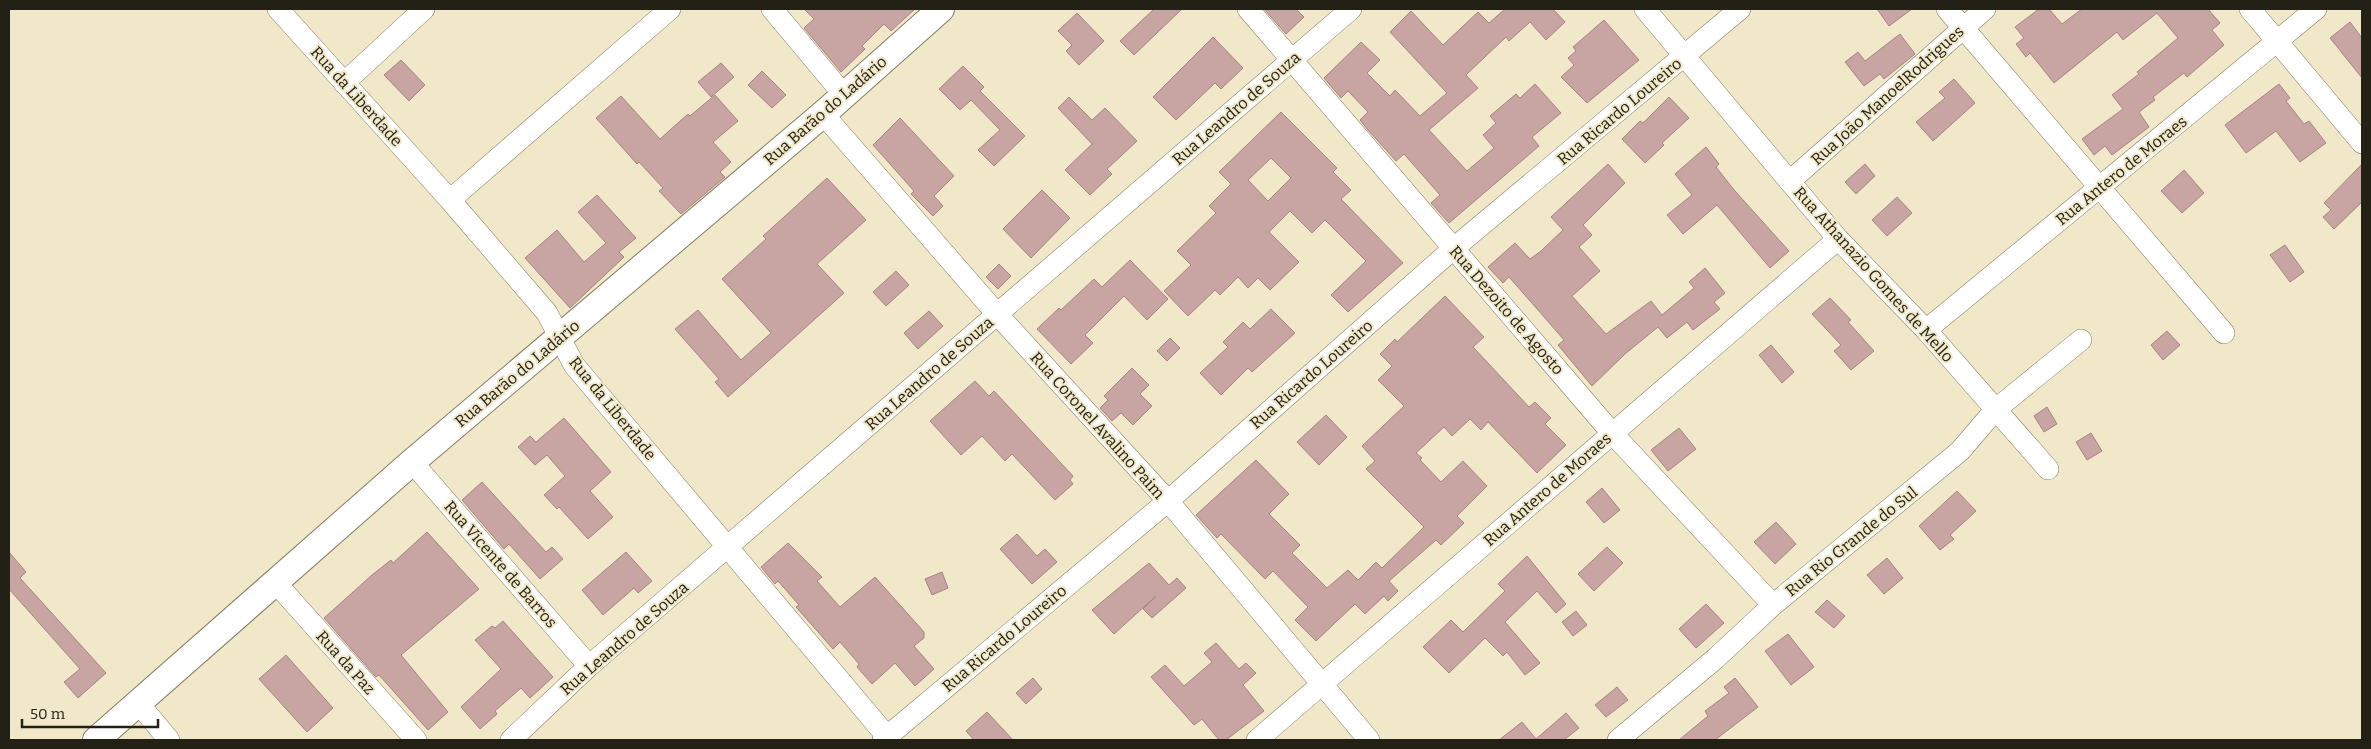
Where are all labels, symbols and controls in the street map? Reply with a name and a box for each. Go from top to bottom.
street label: Rua João ManoelRodrigues [1807,22,1968,169]
street label: Rua da Liberdade [307,43,406,150]
street label: Rua Leandro de Souza [1168,48,1304,169]
street label: Rua Barão do Ladário [760,52,891,169]
street label: Rua Ricardo Loureiro [1553,54,1685,169]
street label: Rua Antero de Moraes [2052,112,2191,229]
street label: Rua Athanazio Gomes de Mello [1790,183,1957,366]
street label: Rua Dezoito de Agosto [1445,242,1568,379]
street label: Rua Leandro de Souza [861,313,997,434]
street label: Rua Barão do Ladário [451,316,583,431]
street label: Rua Ricardo Loureiro [1246,316,1377,433]
street label: Rua Coronel Avalino Paim [1027,348,1169,503]
street label: Rua da Liberdade [565,353,660,464]
street label: Rua Antero de Moraes [1480,429,1615,550]
street label: Rua Rio Grande do Sul [1782,482,1921,600]
street label: Rua Vicente de Barros [440,497,561,632]
street label: Rua Leandro de Souza [556,578,692,699]
street label: Rua Ricardo Loureiro [938,581,1070,696]
street label: Rua da Paz [312,627,379,698]
scale bar [22,696,159,728]
text: 50 m [30,705,66,723]

